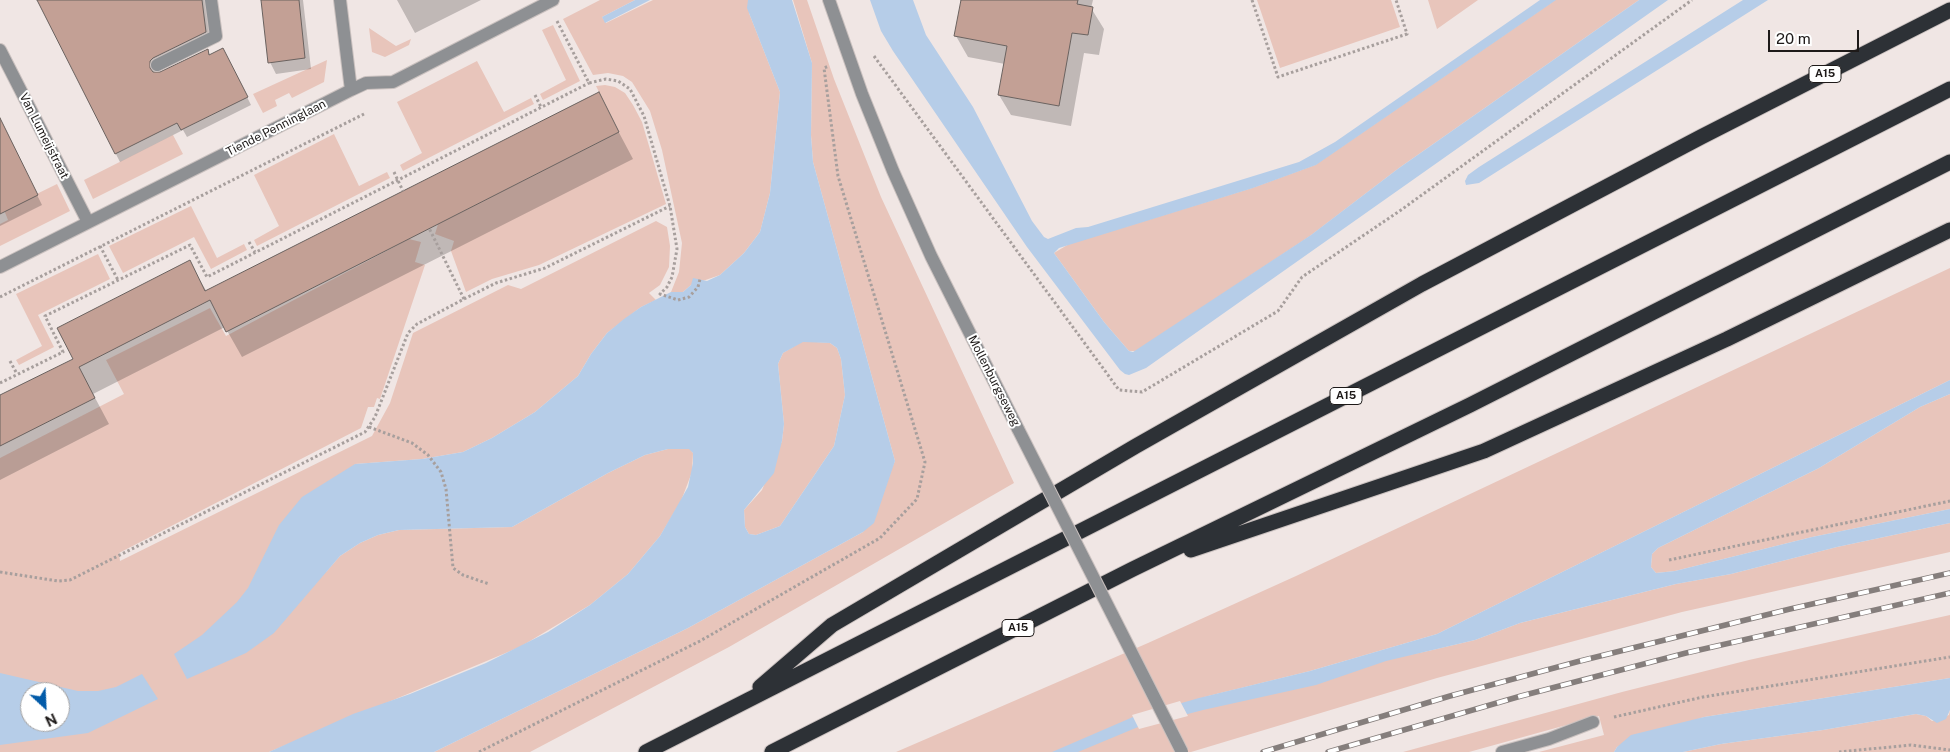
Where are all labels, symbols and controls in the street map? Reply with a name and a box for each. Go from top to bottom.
scale bar [1770,20,1861,52]
text: 20 m [1776,30,1811,47]
road number: A15 [1809,66,1841,82]
street label: Van Lumeijstraat [16,91,72,181]
street label: Tiende Penninglaan [224,97,328,159]
street label: Mollenburgseweg [965,333,1023,429]
road number: A15 [1330,388,1362,404]
road number: A15 [1002,620,1034,636]
north arrow [20,682,70,732]
text: N [43,710,59,729]

